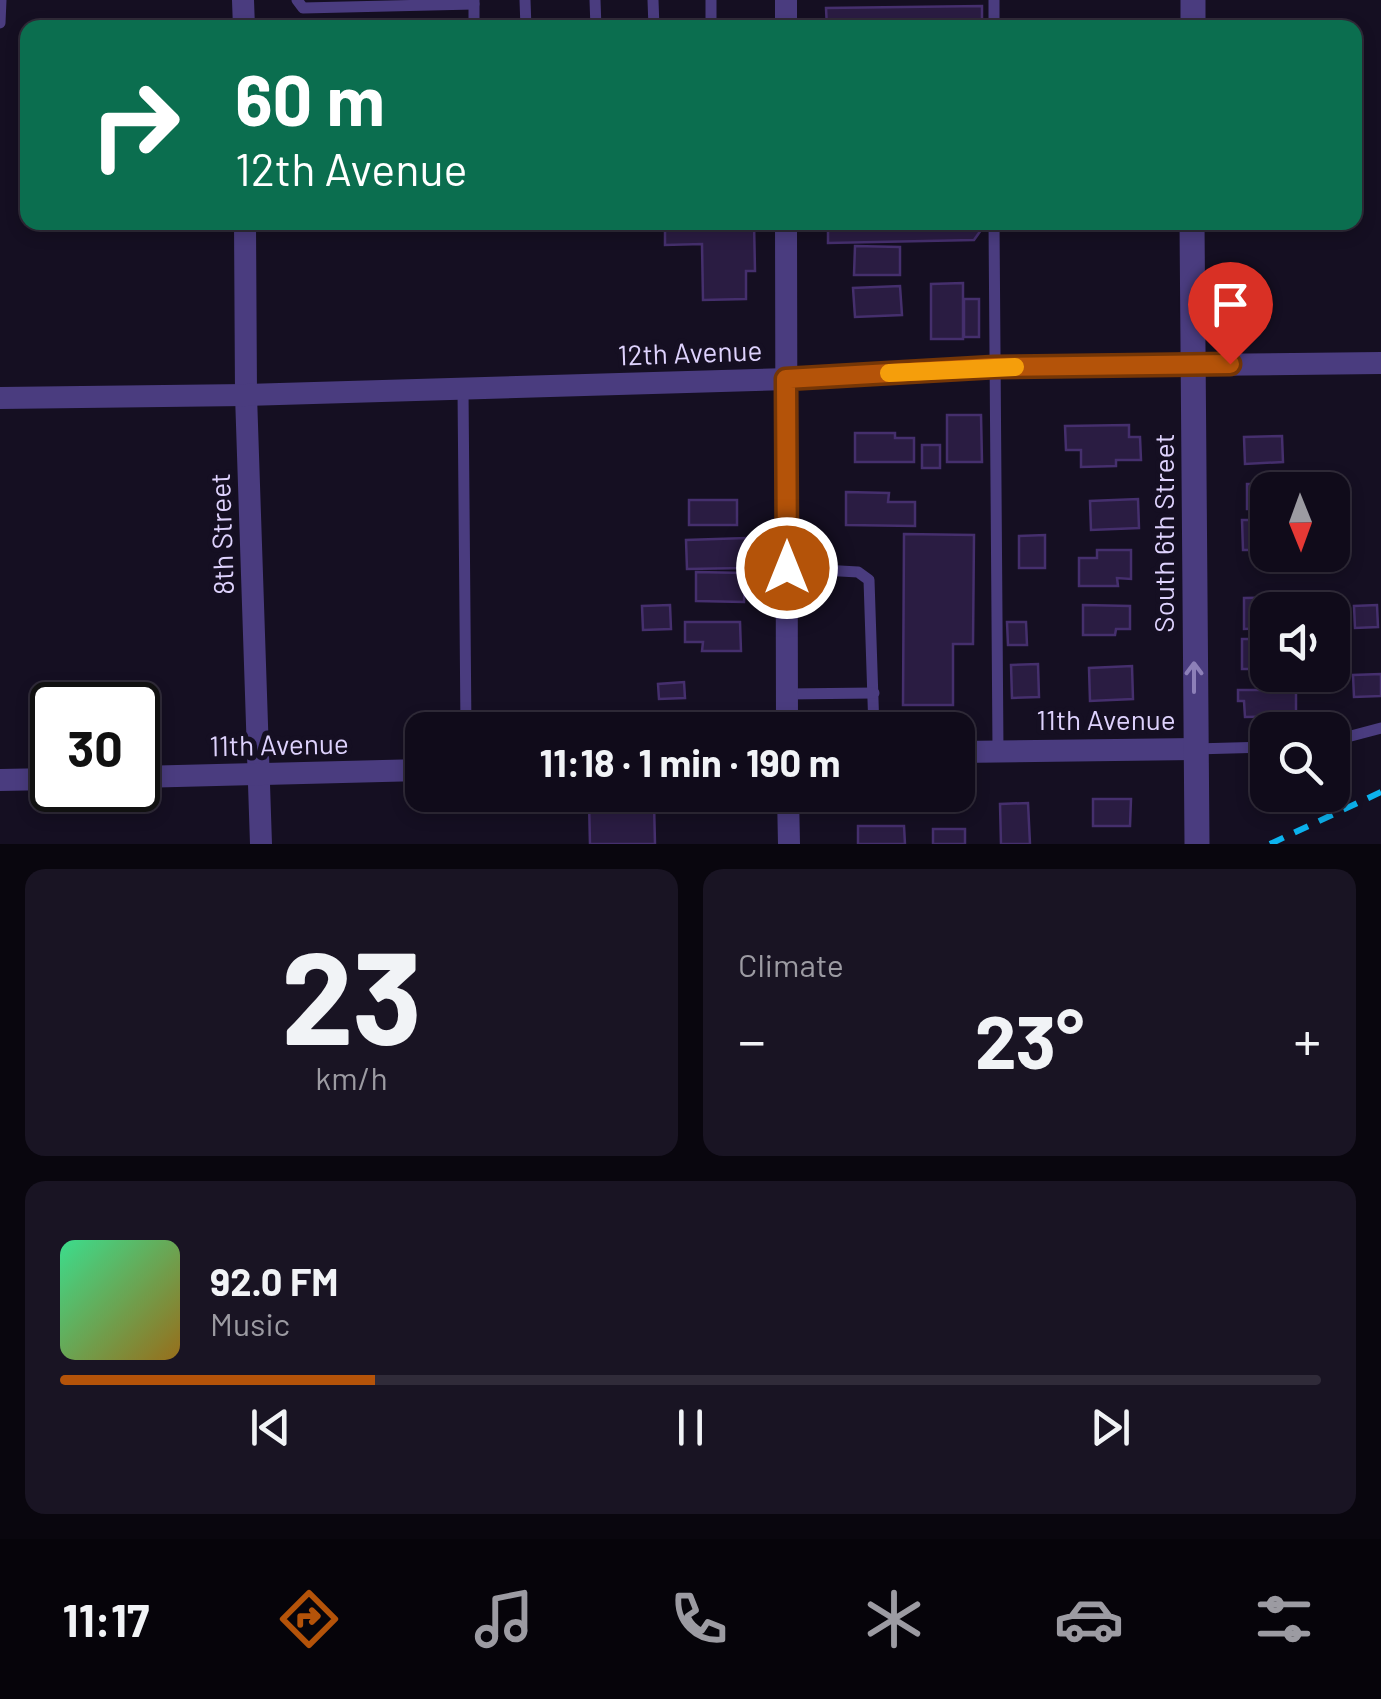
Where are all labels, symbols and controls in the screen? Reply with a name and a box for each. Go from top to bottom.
text: 60 m [235,56,385,140]
icon: right [70,60,200,190]
text: 12th Avenue [235,141,468,195]
pin [1188,262,1273,365]
icon: arrive [1203,277,1258,332]
street label: 12th Avenue [617,332,763,372]
street label: South 6th Street [1146,433,1180,633]
street label: 8th Street [202,472,240,596]
north arrow [1250,472,1350,572]
map controls [1250,472,1350,812]
position arrow [735,516,839,620]
button: sound [1250,592,1350,692]
one-way arrow [1184,661,1204,694]
speed limit sign: 30 [30,682,160,812]
street label: 11th Avenue [1036,702,1176,736]
button: search [1250,712,1350,812]
street label: 11th Avenue [209,726,349,762]
text: 11:18 · 1 min · 190 m [539,739,841,785]
text: 23 [281,915,422,1071]
text: Climate [738,945,844,983]
text: 23° [975,994,1084,1084]
text: − [738,1006,766,1072]
text: + [1293,1006,1321,1072]
text: km/h [315,1058,388,1096]
text: 92.0 FM [210,1258,338,1304]
text: Music [210,1304,290,1342]
icon: previous [243,1400,298,1455]
icon: pause [663,1400,718,1455]
icon: next [1083,1400,1138,1455]
icon: directions [274,1584,344,1654]
icon: music [469,1584,539,1654]
icon: phone [664,1584,734,1654]
icon: climate [859,1584,929,1654]
icon: car [1054,1584,1124,1654]
icon: filters [1249,1584,1319,1654]
text: 11:17 [62,1592,149,1646]

